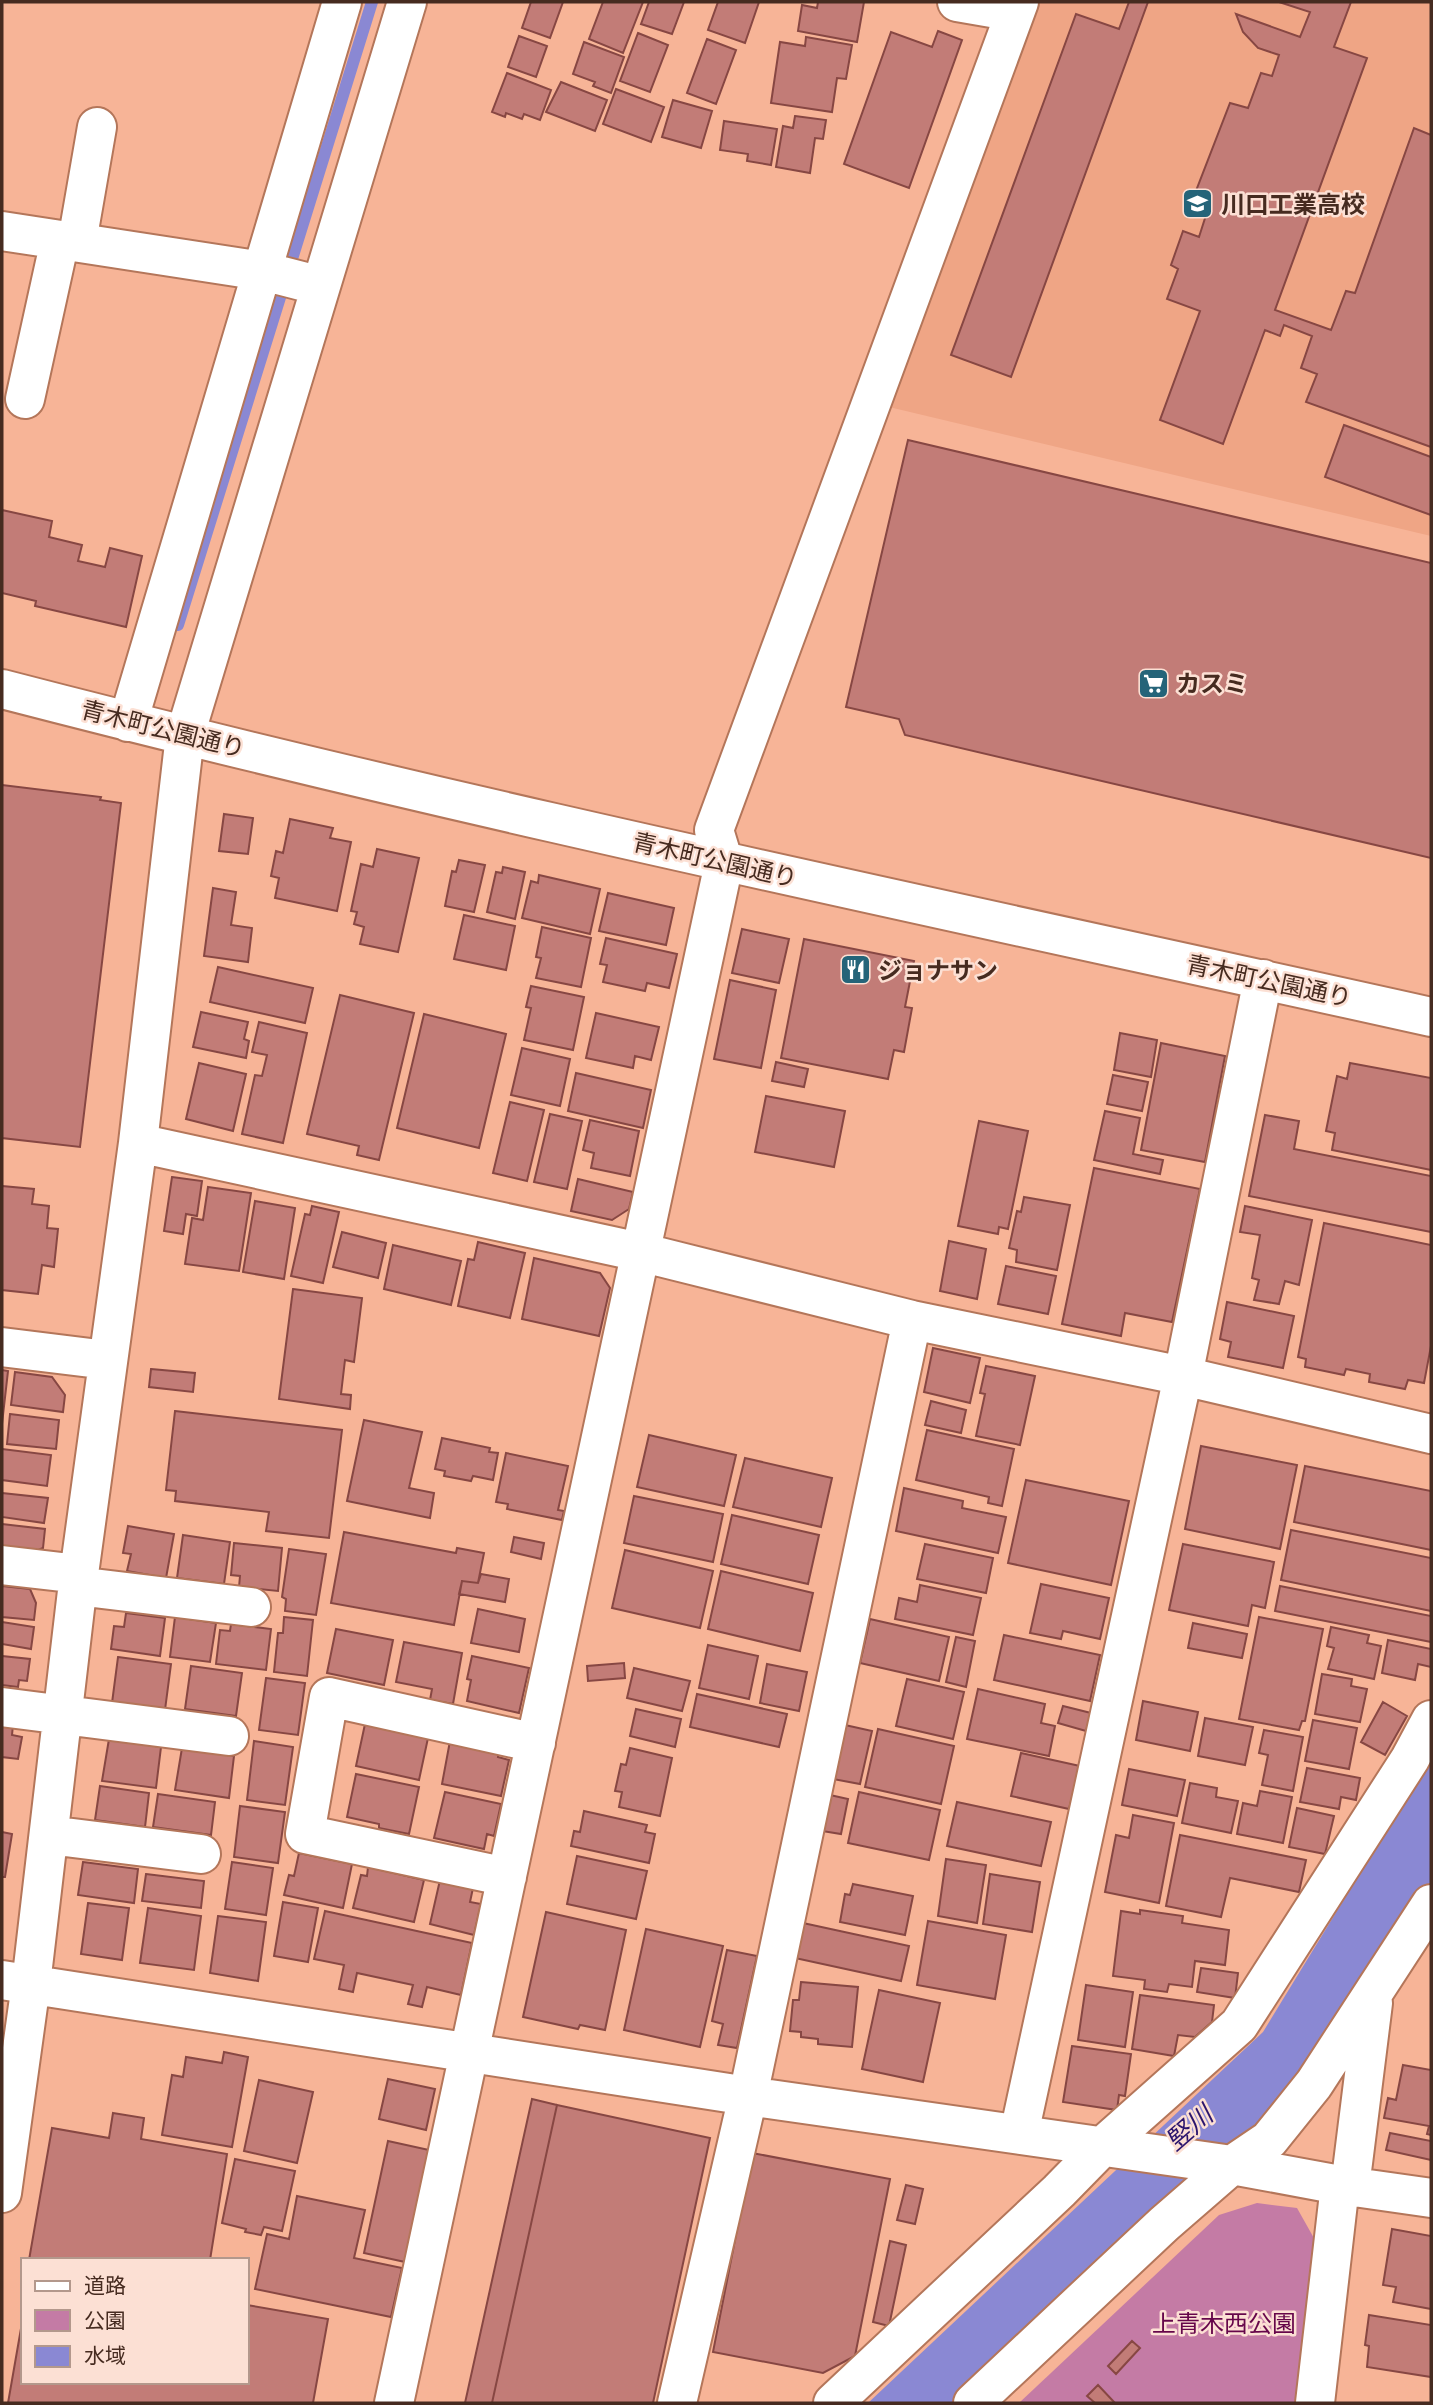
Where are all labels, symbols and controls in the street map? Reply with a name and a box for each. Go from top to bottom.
school or university icon: 川口工業高校 [1181,187,1215,221]
place label: 川口工業高校 [1221,191,1365,218]
supermarket icon: カスミ [1136,666,1170,700]
place label: カスミ [1176,670,1248,697]
street label: 青木町公園通り [78,696,248,762]
street label: 青木町公園通り [630,828,800,892]
street label: 青木町公園通り [1184,950,1354,1012]
restaurant icon: ジョナサン [838,953,872,987]
place label: ジョナサン [878,957,998,984]
water label: 竪川 [1160,2098,1221,2156]
legend [21,2258,248,2384]
text: 道路 [84,2274,126,2297]
text: 公園 [84,2309,126,2332]
park label: 上青木西公園 [1152,2310,1296,2337]
text: 水域 [84,2344,126,2367]

